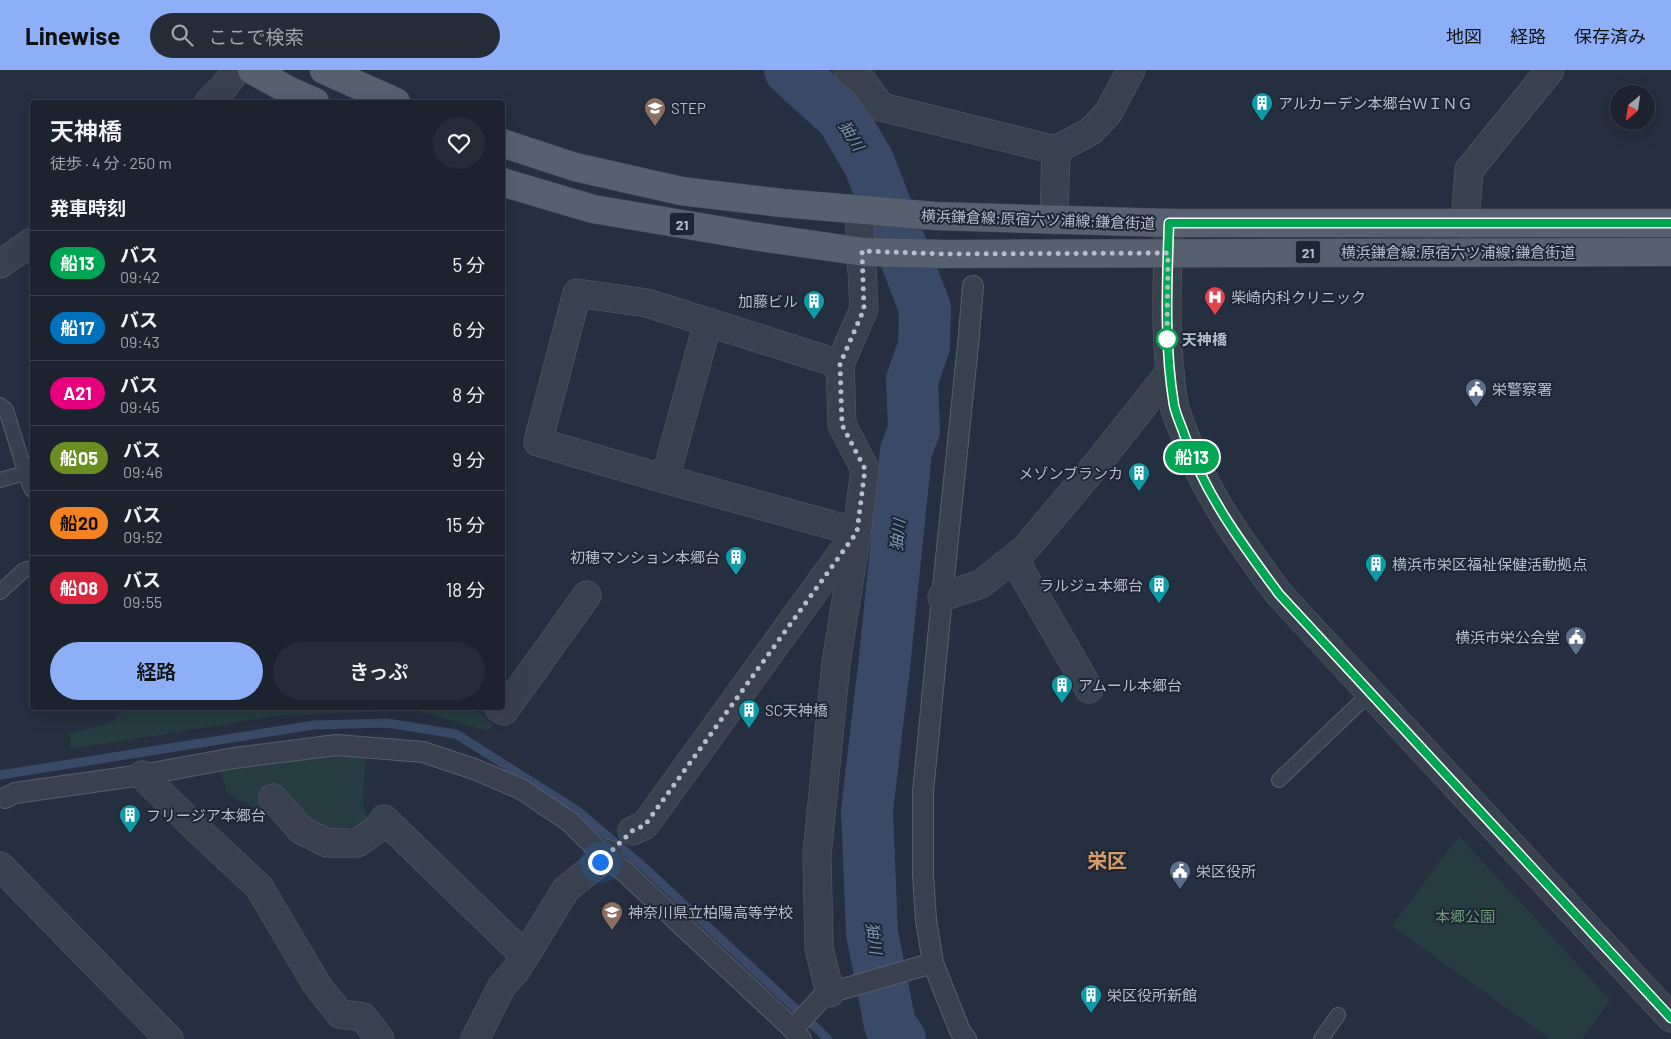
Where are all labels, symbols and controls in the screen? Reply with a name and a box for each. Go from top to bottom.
search box [150,13,500,58]
text: Linewise [25,21,120,50]
icon: search [168,21,196,49]
text: ここで検索 [208,25,303,48]
text: 地図 [1446,25,1482,47]
text: 経路 [1510,25,1546,47]
text: 保存済み [1574,25,1646,47]
north arrow [1610,85,1655,130]
map controls [1610,85,1655,130]
building icon: アルカーデン本郷台ＷＩＮＧ [1250,91,1274,122]
place label: アルカーデン本郷台ＷＩＮＧ [1278,94,1472,112]
school or university icon: STEP [643,96,667,127]
place label: STEP [671,99,706,117]
text: 天神橋 [50,116,122,145]
water label: 㹨川 [835,116,870,155]
button: heart [433,117,485,169]
text: 徒歩 · 4 分 · 250 m [50,153,172,172]
text: 発車時刻 [50,196,126,219]
street label: 横浜鎌倉線;原宿六ツ浦線;鎌倉街道 [921,206,1155,232]
road number: 21 [670,212,694,236]
road number: 21 [1296,240,1320,263]
text: バス [120,243,158,266]
street label: 横浜鎌倉線;原宿六ツ浦線;鎌倉街道 [1341,243,1575,261]
text: 船13 [60,252,95,274]
text: 5 分 [452,253,485,276]
text: 09:42 [120,267,160,286]
hospital icon: 柴崎内科クリニック [1203,285,1227,316]
place label: 柴崎内科クリニック [1231,288,1366,306]
building icon: 加藤ビル [802,289,826,320]
place label: 加藤ビル [738,292,798,310]
text: バス [120,308,158,331]
text: 船17 [61,317,94,339]
text: 6 分 [452,318,485,341]
marker: 天神橋 [1156,328,1178,350]
place label: 天神橋 [1182,330,1228,348]
text: 09:43 [120,332,160,351]
text: バス [120,373,158,396]
public building icon: 栄警察署 [1464,377,1488,408]
place label: 栄警察署 [1492,380,1552,398]
text: A21 [63,382,92,404]
text: 8 分 [452,383,485,406]
text: 09:45 [120,397,160,416]
text: バス [123,438,161,461]
line badge: 船13 [1163,441,1221,473]
text: 船13 [1175,446,1209,468]
text: 船05 [60,447,98,469]
text: 9 分 [452,448,485,471]
building icon: メゾンブランカ [1127,461,1151,492]
text: 09:46 [123,462,163,481]
place label: メゾンブランカ [1018,464,1123,482]
text: バス [123,503,161,526]
text: 船20 [60,512,98,534]
text: 15 分 [446,513,485,536]
water label: 㹨川 [886,516,908,552]
text: 09:52 [123,527,163,546]
building icon: 初穂マンション本郷台 [724,545,748,576]
place label: 初穂マンション本郷台 [570,548,720,566]
building icon: 横浜市栄区福祉保健活動拠点 [1364,552,1388,583]
place label: 横浜市栄区福祉保健活動拠点 [1392,555,1587,573]
text: バス [123,568,161,591]
building icon: ラルジュ本郷台 [1147,573,1171,604]
place label: ラルジュ本郷台 [1039,576,1143,594]
text: 船08 [60,577,98,599]
text: 18 分 [446,578,485,601]
text: 09:55 [123,592,162,611]
public building icon: 横浜市栄公会堂 [1564,625,1588,656]
place label: 横浜市栄公会堂 [1455,628,1560,646]
button: 経路 [50,642,263,700]
button: きっぷ [273,642,485,700]
building icon: アムール本郷台 [1050,673,1074,704]
place label: アムール本郷台 [1078,676,1182,694]
building icon: SC天神橋 [737,698,761,729]
place label: SC天神橋 [765,701,828,719]
building icon: フリージア本郷台 [118,803,142,834]
place label: フリージア本郷台 [146,806,266,824]
district label: 栄区 [1087,848,1127,872]
your location [588,850,613,875]
public building icon: 栄区役所 [1168,859,1192,890]
place label: 栄区役所 [1196,862,1256,880]
school or university icon: 神奈川県立柏陽高等学校 [600,900,624,931]
place label: 神奈川県立柏陽高等学校 [628,903,793,921]
park label: 本郷公園 [1435,907,1495,925]
water label: 㹨川 [864,921,887,957]
building icon: 栄区役所新館 [1079,983,1103,1014]
place label: 栄区役所新館 [1107,986,1197,1004]

